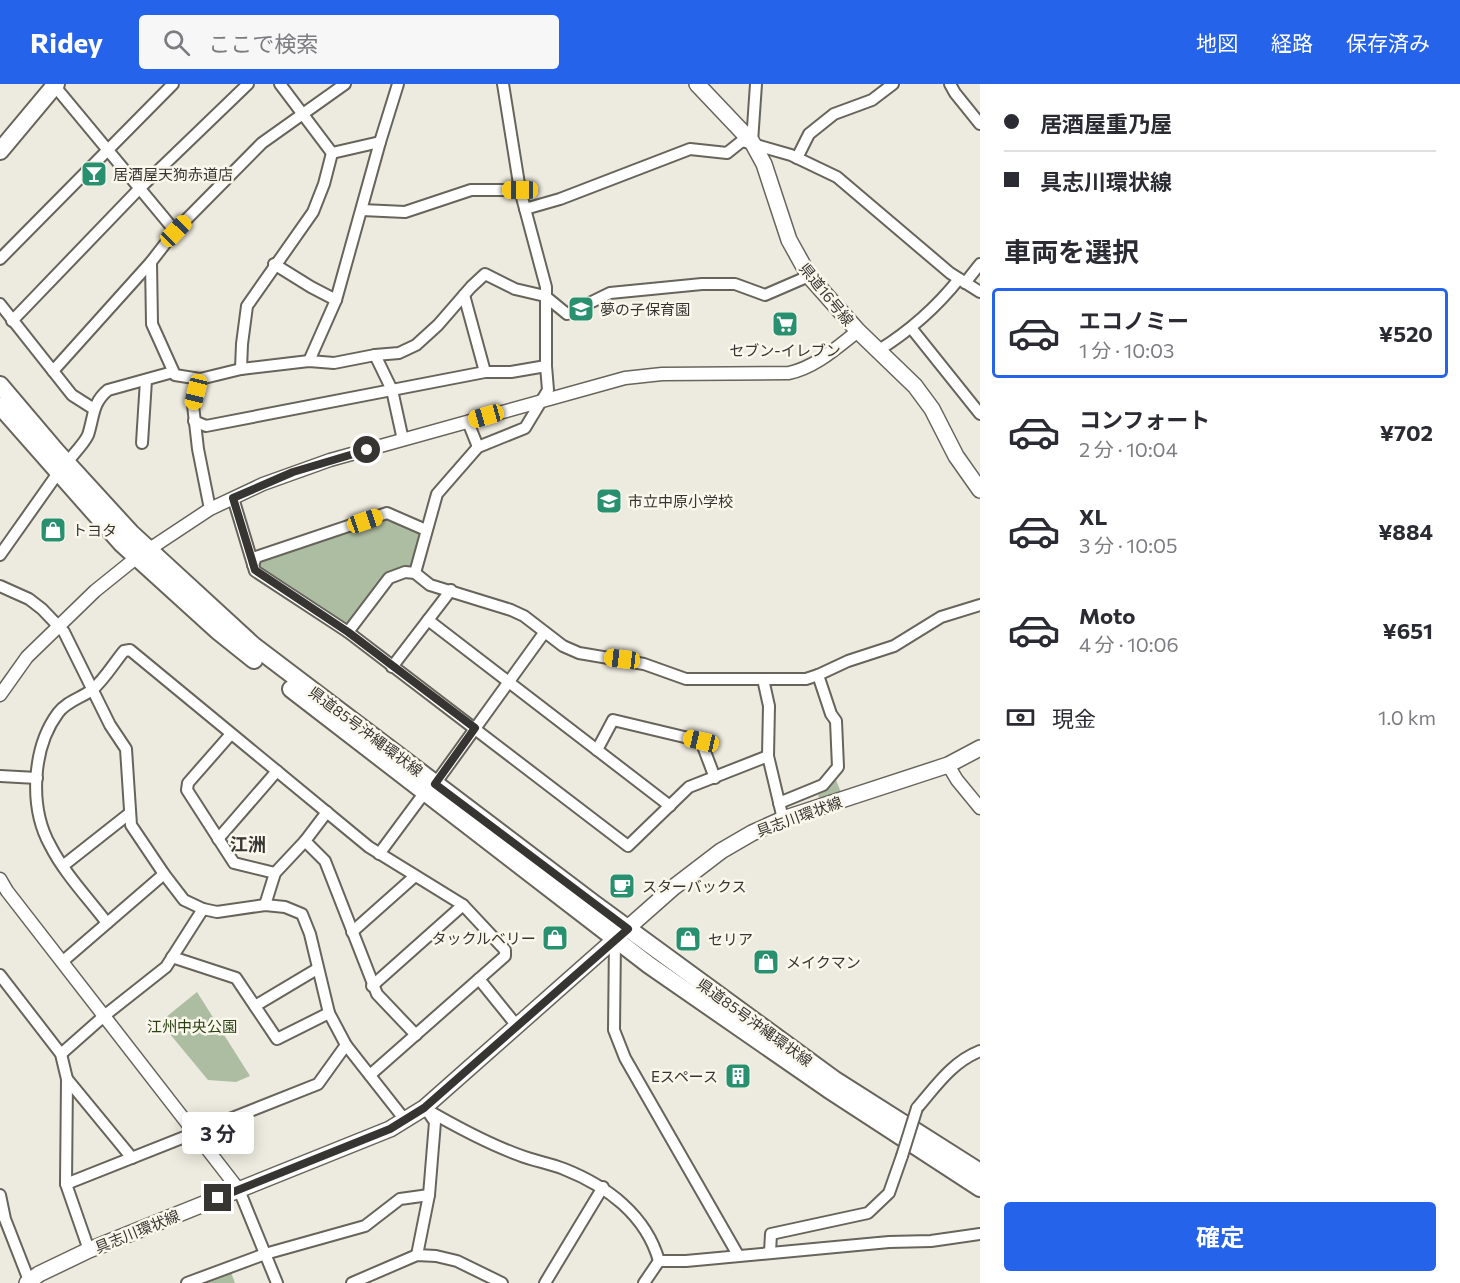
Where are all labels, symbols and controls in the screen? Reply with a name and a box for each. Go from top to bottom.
search box [139,15,559,69]
text: Ridey [30,25,103,59]
icon: search [160,26,193,59]
text: ここで検索 [208,30,318,57]
text: 地図 [1196,30,1238,55]
text: 経路 [1271,30,1313,55]
text: 保存済み [1346,30,1430,55]
text: 居酒屋重乃屋 [1040,110,1172,137]
bar icon: 居酒屋天狗赤道店 [79,159,109,189]
place label: 居酒屋天狗赤道店 [113,165,233,183]
text: 具志川環状線 [1040,168,1172,195]
car [502,181,538,199]
car [157,212,195,250]
text: 車両を選択 [1004,235,1139,268]
street label: 県道16号線 [796,259,858,329]
school or university icon: 夢の子保育園 [566,294,596,324]
place label: 夢の子保育園 [600,300,690,318]
icon: car [1007,306,1061,360]
text: エコノミー [1079,307,1189,334]
supermarket icon: セブン-イレブン [770,309,800,339]
text: ¥520 [1379,320,1433,347]
text: 1 分 · 10:03 [1079,338,1175,362]
place label: セブン-イレブン [729,341,841,359]
car [183,372,209,412]
car [466,402,506,430]
icon: car [1007,405,1061,459]
text: コンフォート [1079,406,1210,433]
text: ¥702 [1380,419,1433,446]
route start [353,436,380,463]
text: 2 分 · 10:04 [1079,437,1178,461]
school or university icon: 市立中原小学校 [594,486,624,516]
place label: 市立中原小学校 [628,492,733,510]
text: XL [1079,503,1107,530]
icon: car [1007,504,1061,558]
car [345,507,385,535]
shop icon: トヨタ [38,515,68,545]
text: ¥884 [1378,518,1433,545]
place label: トヨタ [72,521,117,539]
text: 3 分 · 10:05 [1079,533,1177,557]
text: Moto [1079,602,1135,629]
icon: car [1007,603,1061,657]
text: ¥651 [1383,617,1433,644]
text: 4 分 · 10:06 [1079,632,1179,656]
car [603,648,641,670]
street label: 県道85号沖縄環状線 [306,682,426,780]
icon: cash [1004,701,1037,734]
text: 現金 [1052,705,1096,732]
text: 1.0 km [1378,705,1436,729]
car [681,728,721,754]
street label: 具志川環状線 [754,792,844,840]
district label: 江洲 [230,833,266,855]
cafe icon: スターバックス [607,871,637,901]
place label: スターバックス [642,877,746,895]
shop icon: タックルベリー [540,923,570,953]
shop icon: セリア [673,924,703,954]
place label: タックルベリー [431,929,536,947]
place label: セリア [708,930,753,948]
shop icon: メイクマン [751,947,781,977]
place label: メイクマン [786,953,861,971]
street label: 県道85号沖縄環状線 [694,974,816,1070]
park label: 江州中央公園 [147,1017,237,1035]
building icon: Eスペース [723,1061,753,1091]
place label: Eスペース [651,1067,718,1085]
callout: 3 分 [182,1111,254,1153]
text: 3 分 [200,1121,236,1145]
route end [204,1184,231,1211]
button: 確定 [1004,1202,1436,1271]
street label: 具志川環状線 [92,1206,182,1256]

